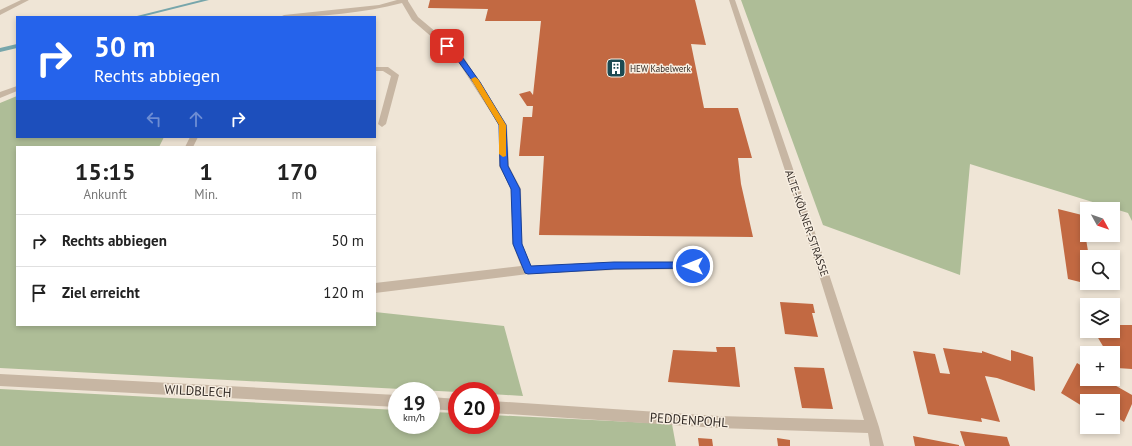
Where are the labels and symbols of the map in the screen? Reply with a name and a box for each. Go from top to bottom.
pin [430,29,464,63]
building icon: HEW Kabelwerk [605,57,627,79]
place label: HEW Kabelwerk [630,63,691,74]
street label: ALTE-KÖLNER-STRASSE [782,168,832,278]
north arrow [1080,202,1120,242]
position arrow [672,245,714,287]
street label: WILDBLECH [164,381,232,401]
speed limit sign: 20 [448,382,500,434]
street label: PEDDENPOHL [649,409,729,431]

